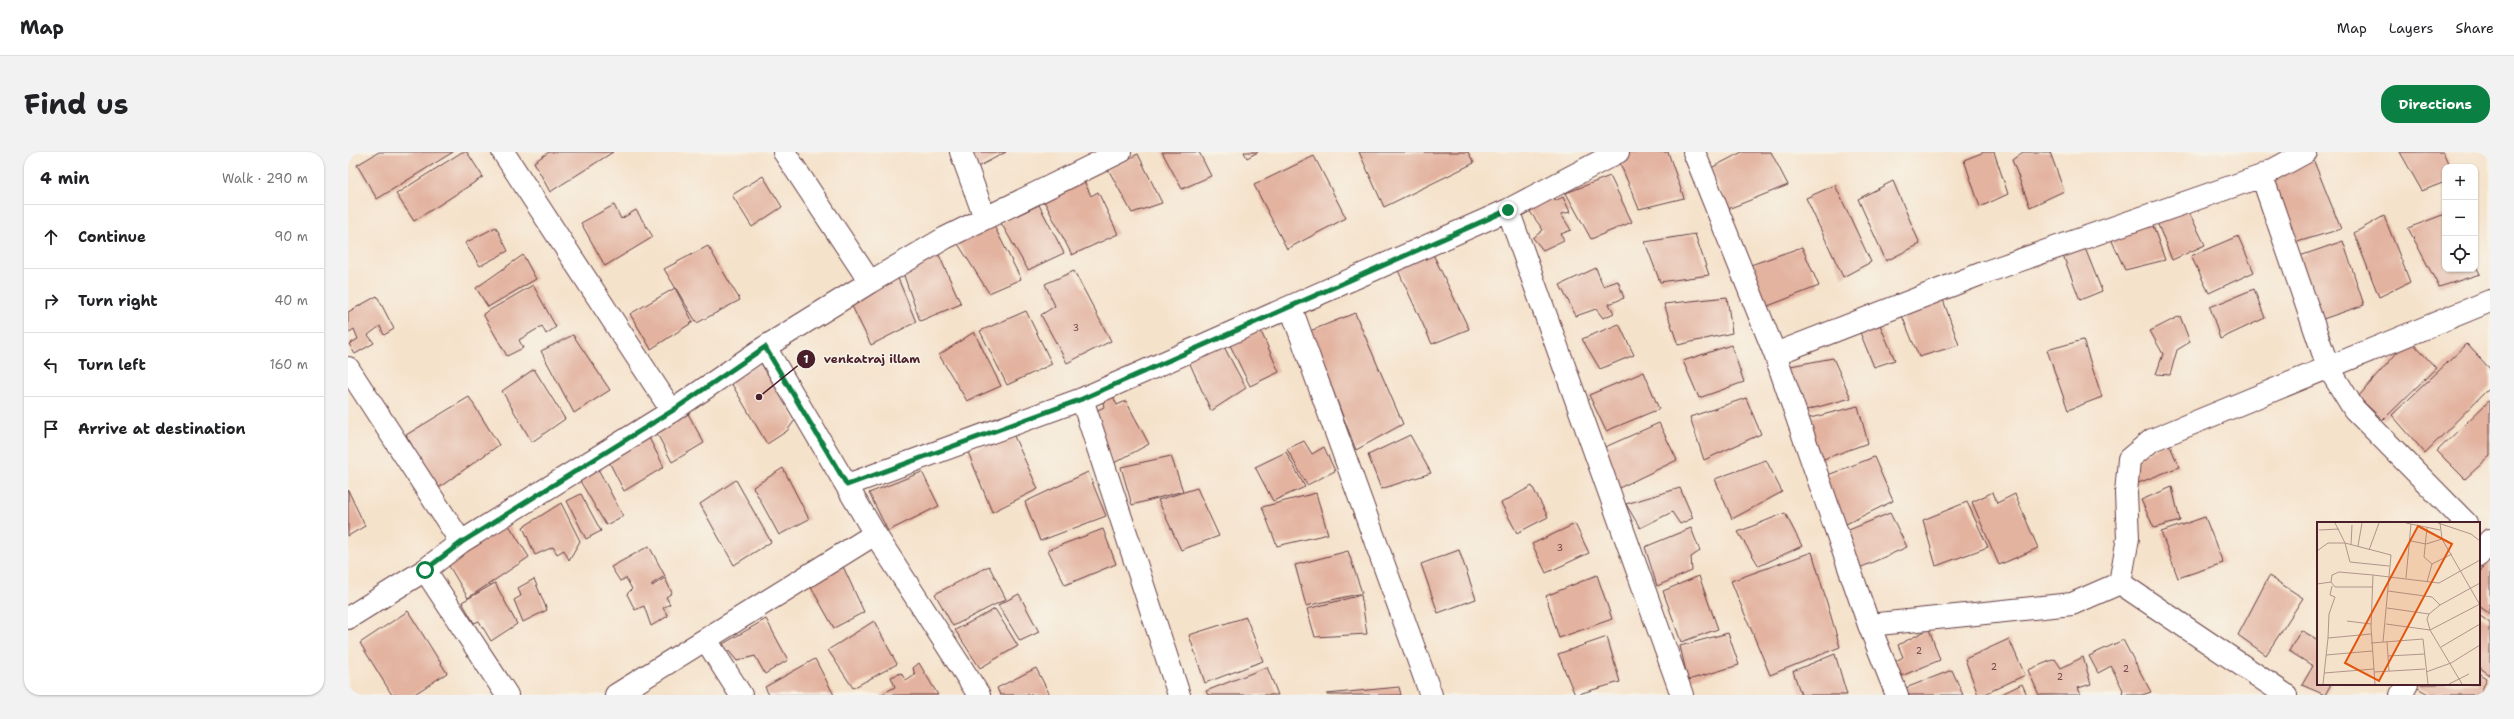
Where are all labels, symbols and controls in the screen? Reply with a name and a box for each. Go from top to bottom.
text: Map [20,15,64,40]
text: Map [2337,19,2367,37]
text: Layers [2389,19,2433,37]
text: Share [2455,19,2494,37]
text: Find us [24,85,129,123]
button: Directions [2381,85,2490,123]
map controls [2442,164,2478,272]
button: + [2442,164,2478,200]
text: 4 min [40,167,90,189]
text: Walk · 290 m [222,170,308,187]
button: − [2442,200,2478,236]
route end [1499,201,1517,219]
icon: ahead [40,226,62,248]
text: Continue [78,227,146,247]
text: 90 m [274,228,308,245]
button: locate [2442,236,2478,272]
icon: right [40,290,62,312]
text: Turn right [78,291,158,311]
text: 40 m [274,292,308,309]
house number: 3 [1073,322,1079,334]
callout: venkatraj illam [796,347,928,371]
text: 1 [803,351,809,367]
text: venkatraj illam [824,351,920,367]
icon: left [40,354,62,376]
text: Turn left [78,355,146,375]
text: 160 m [270,356,308,373]
icon: arrive [40,418,62,440]
text: Arrive at destination [78,419,246,439]
inset map [2317,522,2480,685]
house number: 3 [1557,542,1563,554]
route start [416,561,434,579]
house number: 2 [1916,645,1922,657]
house number: 2 [1991,661,1997,673]
house number: 2 [2123,663,2129,675]
house number: 2 [2057,671,2063,683]

